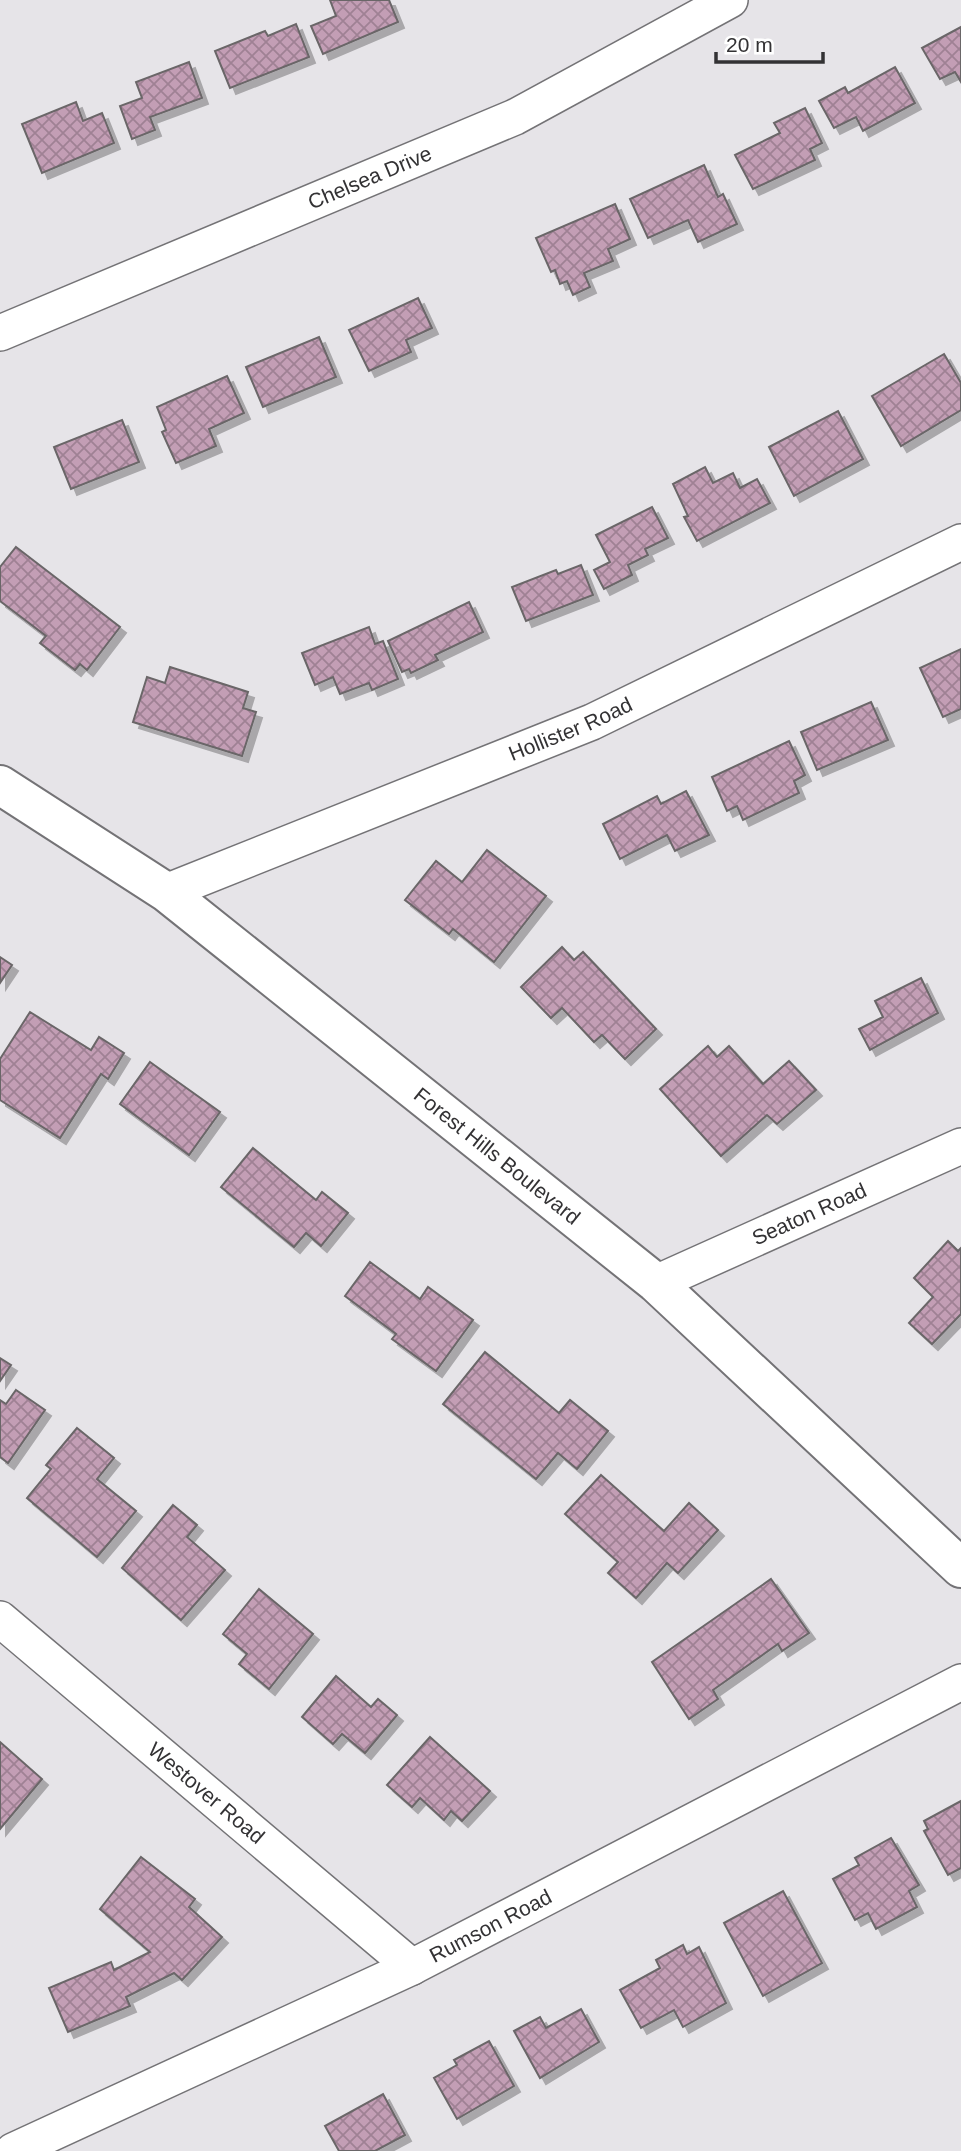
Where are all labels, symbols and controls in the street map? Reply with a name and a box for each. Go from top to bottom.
scale bar [716,21,823,65]
text: 20 m [726,33,773,56]
street label: Chelsea Drive [304,141,435,214]
street label: Hollister Road [505,692,636,765]
street label: Forest Hills Boulevard [410,1083,585,1229]
street label: Seaton Road [748,1178,870,1249]
street label: Westover Road [144,1737,269,1848]
street label: Rumson Road [426,1885,555,1967]

